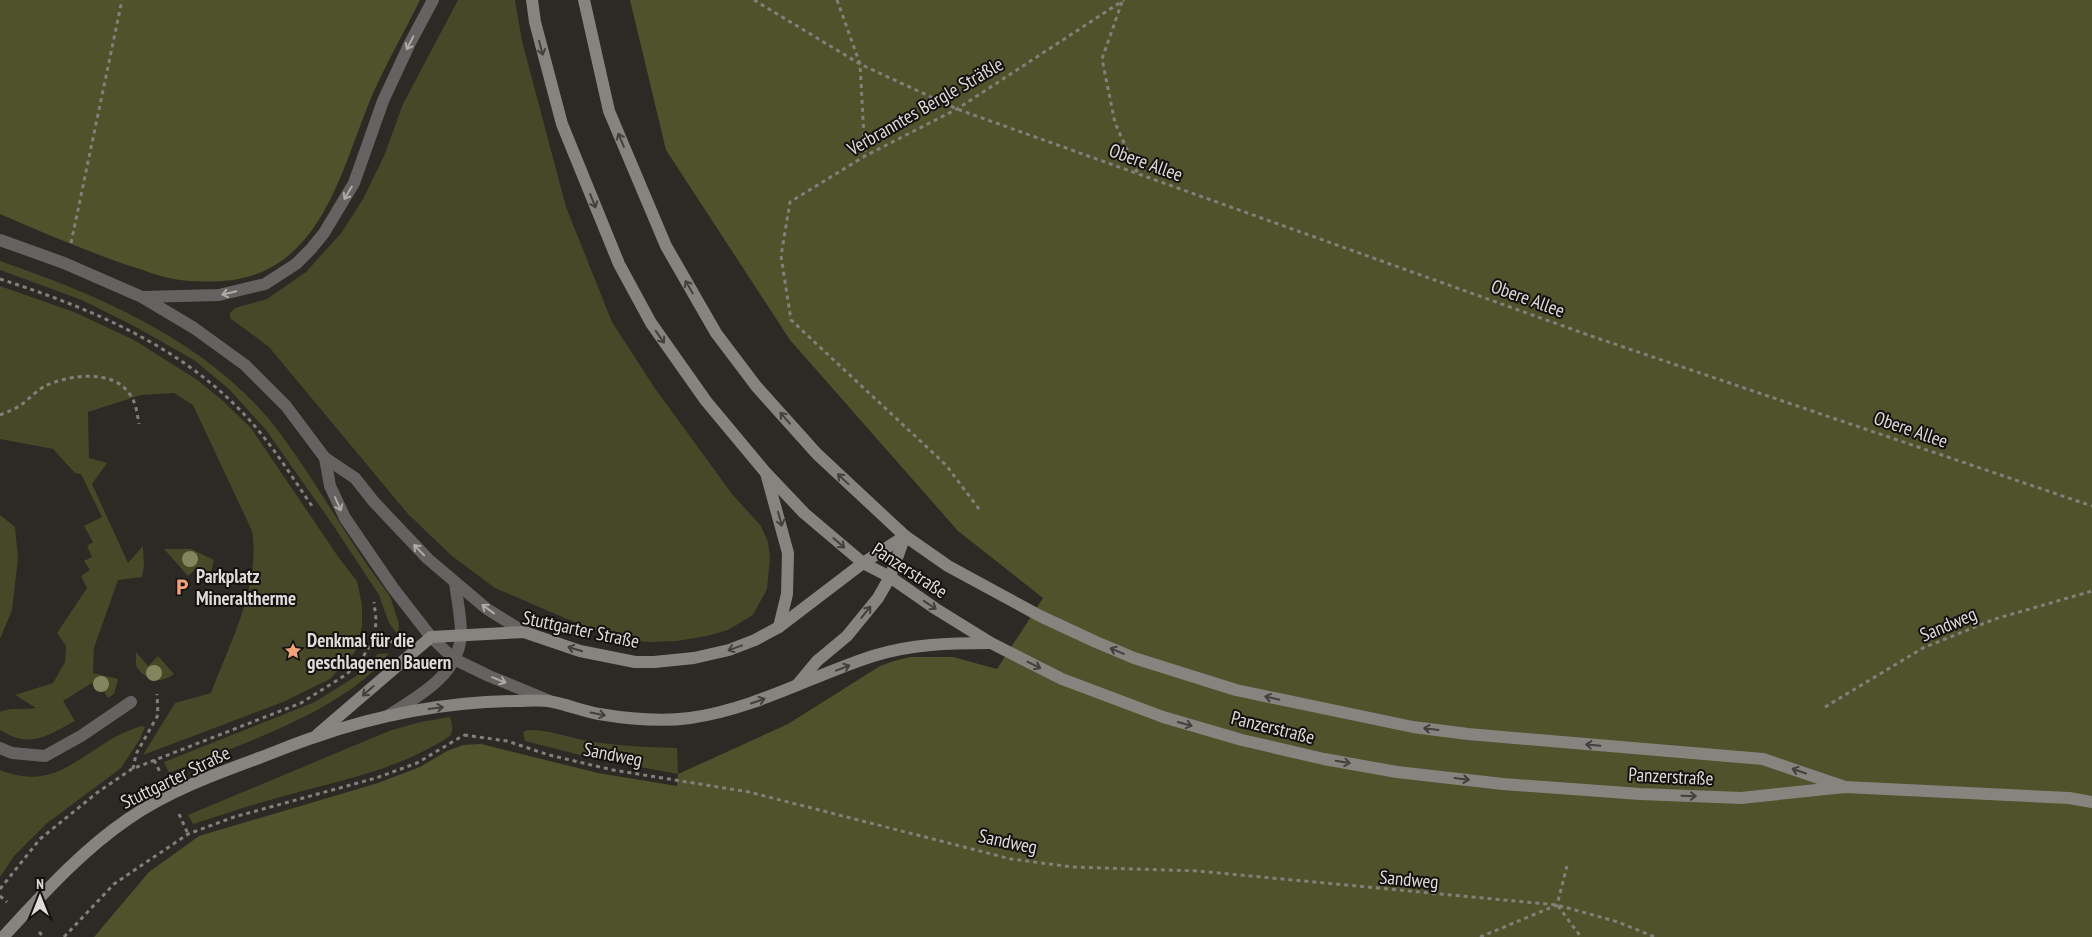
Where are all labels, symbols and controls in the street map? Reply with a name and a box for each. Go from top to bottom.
one-way arrow [405,35,414,50]
one-way arrow [537,39,547,55]
street label: Verbranntes Bergle Sträßle [842,51,1007,161]
one-way arrow [616,133,625,148]
street label: Obere Allee [1106,138,1186,186]
one-way arrow [343,185,353,199]
one-way arrow [589,193,598,208]
street label: Obere Allee [1488,274,1568,322]
one-way arrow [684,280,693,295]
one-way arrow [222,289,238,298]
one-way arrow [655,329,665,343]
street label: Obere Allee [1871,405,1951,453]
one-way arrow [779,411,790,424]
one-way arrow [837,473,850,485]
one-way arrow [334,496,344,511]
one-way arrow [776,511,786,527]
one-way arrow [833,537,846,548]
street label: Panzerstraße [868,537,952,603]
one-way arrow [413,543,425,556]
place label: Parkplatz Mineraltherme [196,564,296,610]
parking icon: Parkplatz Mineraltherme [172,577,192,597]
one-way arrow [923,600,937,610]
street label: Sandweg [1916,601,1980,647]
one-way arrow [482,604,496,614]
street label: Stuttgarter Straße [520,605,642,653]
one-way arrow [861,606,872,619]
place label: Denkmal für die geschlagenen Bauern [307,628,451,674]
place icon: Denkmal für die geschlagenen Bauern [283,641,303,661]
one-way arrow [568,643,584,653]
one-way arrow [728,644,743,653]
one-way arrow [1110,645,1125,655]
one-way arrow [1026,661,1041,670]
one-way arrow [834,663,850,672]
one-way arrow [491,676,506,685]
one-way arrow [361,686,374,697]
one-way arrow [1264,693,1280,702]
one-way arrow [749,696,765,705]
one-way arrow [428,703,444,713]
street label: Panzerstraße [1229,705,1317,749]
one-way arrow [589,709,605,719]
one-way arrow [1177,719,1193,729]
one-way arrow [1424,724,1440,734]
street label: Sandweg [582,737,644,771]
street label: Stuttgarter Straße [116,740,234,814]
one-way arrow [1585,740,1601,750]
one-way arrow [1335,758,1351,768]
street label: Panzerstraße [1628,762,1714,790]
one-way arrow [1791,766,1807,775]
one-way arrow [1454,775,1470,785]
one-way arrow [1681,792,1697,801]
street label: Sandweg [977,823,1039,859]
street label: Sandweg [1378,864,1440,894]
north arrow [15,872,65,922]
text: N [36,875,44,893]

